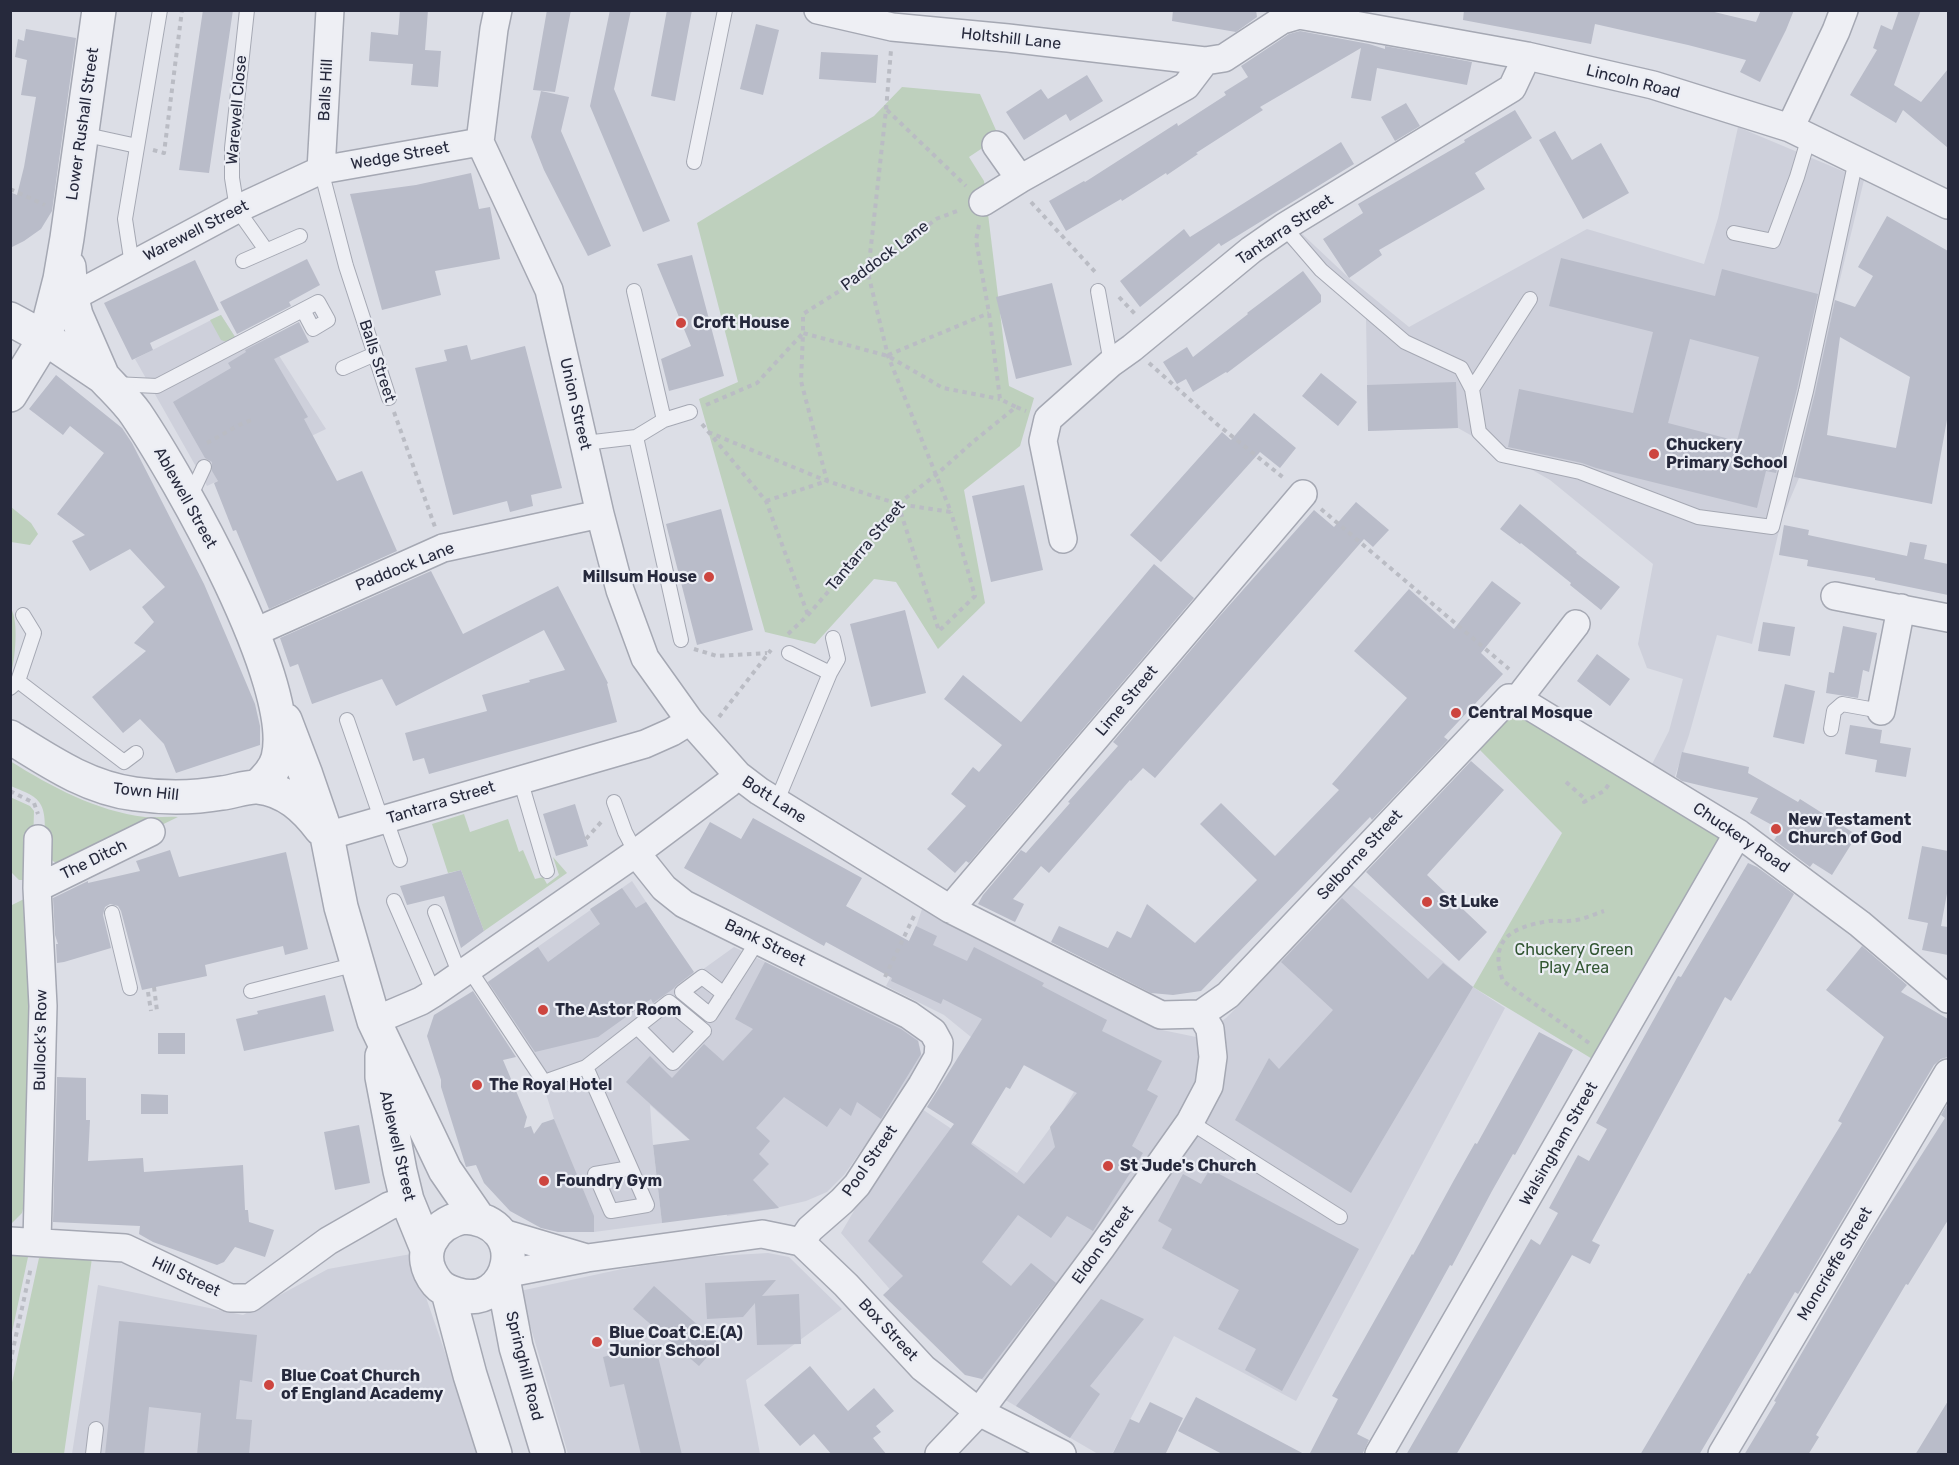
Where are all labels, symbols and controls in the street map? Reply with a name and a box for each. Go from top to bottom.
street label: Holtshill Lane [960,24,1062,54]
street label: Lower Rushall Street [63,46,103,202]
street label: Warewell Close [223,54,251,166]
street label: Balls Hill [315,58,337,122]
street label: Lincoln Road [1584,61,1682,103]
street label: Wedge Street [349,138,451,174]
street label: Tantarra Street [1233,191,1337,269]
street label: Warewell Street [140,196,252,266]
street label: Paddock Lane [837,217,933,295]
place label: Croft House [693,313,789,333]
marker: Croft House [674,316,688,330]
street label: Balls Street [355,317,399,405]
street label: Union Street [555,356,595,452]
place label: Chuckery Primary School [1666,435,1788,473]
street label: Ablewell Street [149,444,221,552]
marker: Chuckery Primary School [1647,447,1661,461]
street label: Tantarra Street [823,497,909,595]
street label: Paddock Lane [353,538,457,596]
place label: Millsum House [583,567,697,587]
marker: Millsum House [702,570,716,584]
street label: Lime Street [1092,662,1162,740]
place label: Central Mosque [1468,703,1593,723]
marker: Central Mosque [1449,706,1463,720]
street label: Bott Lane [738,772,810,828]
street label: Tantarra Street [384,777,498,829]
street label: Town Hill [112,779,180,805]
street label: Chuckery Road [1689,799,1793,877]
street label: Selborne Street [1313,806,1407,904]
place label: New Testament Church of God [1788,810,1911,848]
marker: New Testament Church of God [1769,822,1783,836]
street label: The Ditch [58,836,130,884]
place label: St Luke [1439,892,1499,912]
marker: St Luke [1420,895,1434,909]
street label: Bank Street [721,915,809,971]
park label: Chuckery Green Play Area [1515,940,1633,978]
street label: Bullock's Row [31,989,51,1091]
place label: The Astor Room [555,1000,681,1020]
marker: The Astor Room [536,1003,550,1017]
place label: The Royal Hotel [489,1075,612,1095]
marker: The Royal Hotel [470,1078,484,1092]
street label: Walsingham Street [1516,1079,1602,1209]
street label: Ablewell Street [375,1089,419,1203]
street label: Pool Street [838,1122,902,1200]
place label: St Jude's Church [1120,1156,1256,1176]
marker: St Jude's Church [1101,1159,1115,1173]
place label: Foundry Gym [556,1171,662,1191]
marker: Foundry Gym [537,1174,551,1188]
street label: Eldon Street [1068,1202,1138,1288]
street label: Moncrieffe Street [1793,1204,1877,1324]
street label: Hill Street [149,1253,223,1301]
street label: Box Street [854,1295,922,1365]
street label: Springhill Road [501,1309,547,1423]
place label: Blue Coat C.E.(A) Junior School [609,1323,743,1361]
marker: Blue Coat C.E.(A) Junior School [590,1335,604,1349]
place label: Blue Coat Church of England Academy [281,1366,443,1404]
marker: Blue Coat Church of England Academy [262,1378,276,1392]

